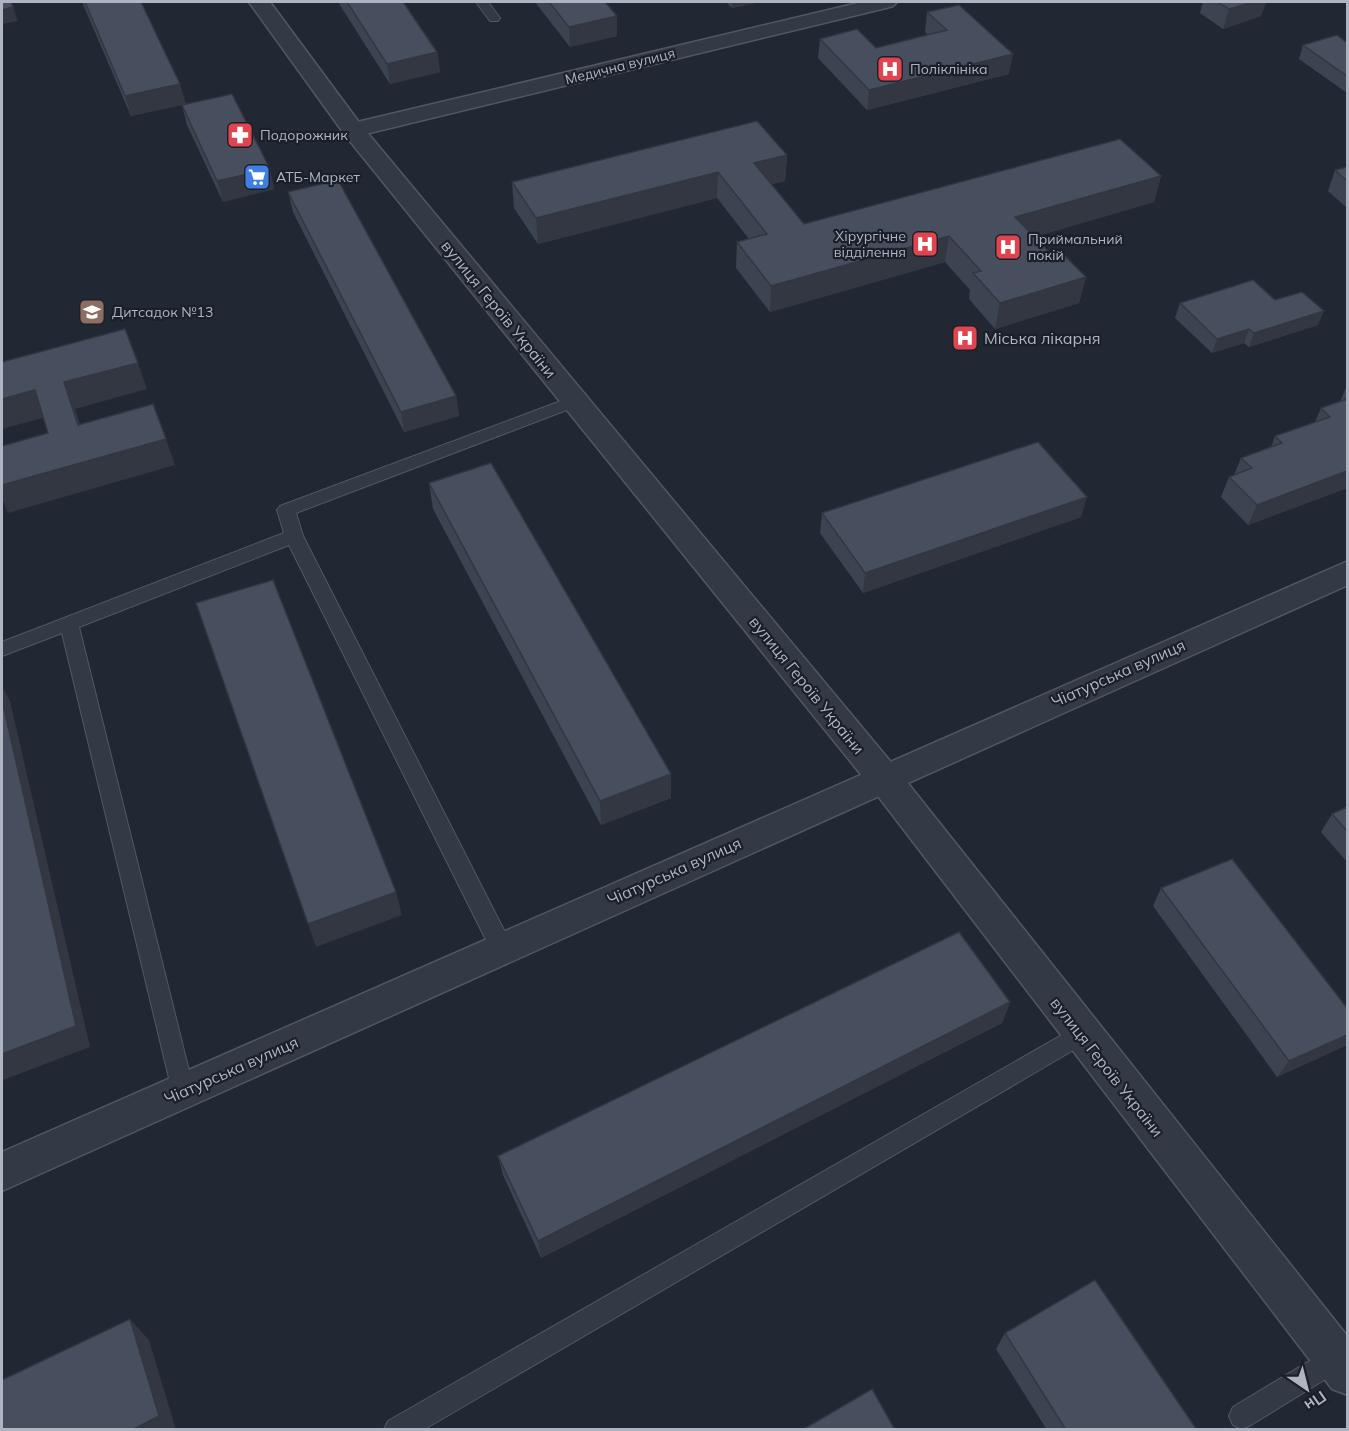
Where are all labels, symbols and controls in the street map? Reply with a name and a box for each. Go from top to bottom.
street label: Медична вулиця [563,44,677,88]
hospital icon: Поліклініка [875,54,905,84]
place label: Поліклініка [910,60,988,78]
pharmacy icon: Подорожник [225,120,255,150]
place label: Подорожник [260,126,348,144]
supermarket icon: АТБ-Маркет [242,162,272,192]
place label: АТБ-Маркет [276,168,360,186]
place label: Хірургічне відділення [834,227,906,261]
hospital icon: Хірургічне відділення [910,229,940,259]
place label: Приймальний покій [1028,230,1123,264]
hospital icon: Приймальний покій [993,232,1023,262]
street label: вулиця Героїв України [437,236,561,382]
school or university icon: Дитсадок №13 [77,297,107,327]
place label: Дитсадок №13 [112,303,213,321]
hospital icon: Мiська лiкарня [950,323,980,353]
place label: Мiська лiкарня [984,328,1101,348]
street label: вулиця Героїв України [745,612,869,758]
street label: Чіатурська вулиця [1048,634,1188,712]
street label: Чіатурська вулиця [604,832,744,910]
street label: вулиця Героїв України [1046,993,1168,1141]
street label: Чіатурська вулиця [161,1031,301,1109]
north arrow [1277,1359,1337,1419]
text: Пн [1301,1387,1330,1416]

